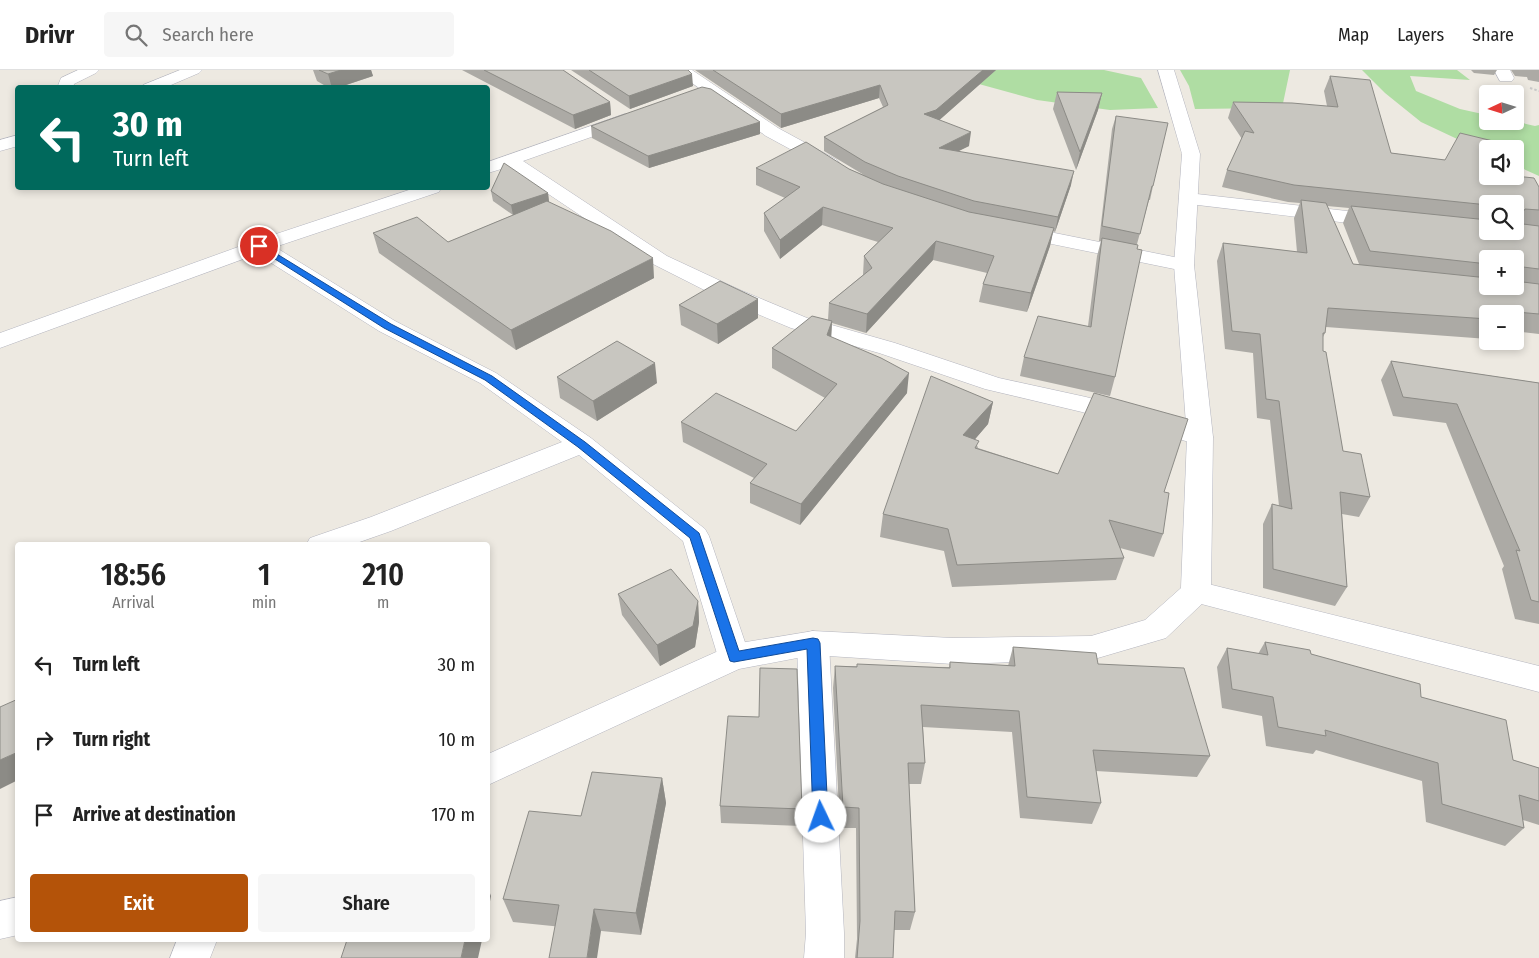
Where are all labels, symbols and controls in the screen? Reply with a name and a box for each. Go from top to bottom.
search box [104,12,454,57]
text: Drivr [25,21,74,49]
icon: search [122,21,150,49]
text: Search here [162,23,254,46]
text: Map [1338,24,1369,46]
text: Layers [1397,24,1444,46]
text: Share [1472,24,1514,46]
north arrow [1479,85,1524,130]
map controls [1479,85,1524,350]
text: 30 m [113,103,183,145]
icon: left [30,105,95,170]
button: sound [1479,140,1524,185]
text: Turn left [113,145,189,172]
button: search [1479,195,1524,240]
pin [238,225,280,267]
icon: arrive [245,232,273,260]
button: + [1479,250,1524,295]
button: − [1479,305,1524,350]
text: 18:56 [101,557,166,593]
text: 1 [258,557,270,593]
text: 210 [362,557,404,593]
text: Arrival [112,593,155,612]
text: min [252,593,277,612]
text: m [377,593,389,612]
icon: left [30,651,58,679]
text: Turn left [73,653,140,676]
text: 30 m [437,653,475,676]
icon: right [30,726,58,754]
text: Turn right [73,728,150,751]
text: 10 m [439,728,475,751]
position arrow [794,790,846,842]
icon: arrive [30,801,58,829]
text: Arrive at destination [73,803,236,826]
text: 170 m [431,803,475,826]
button: Exit [30,874,248,932]
button: Share [258,874,475,932]

